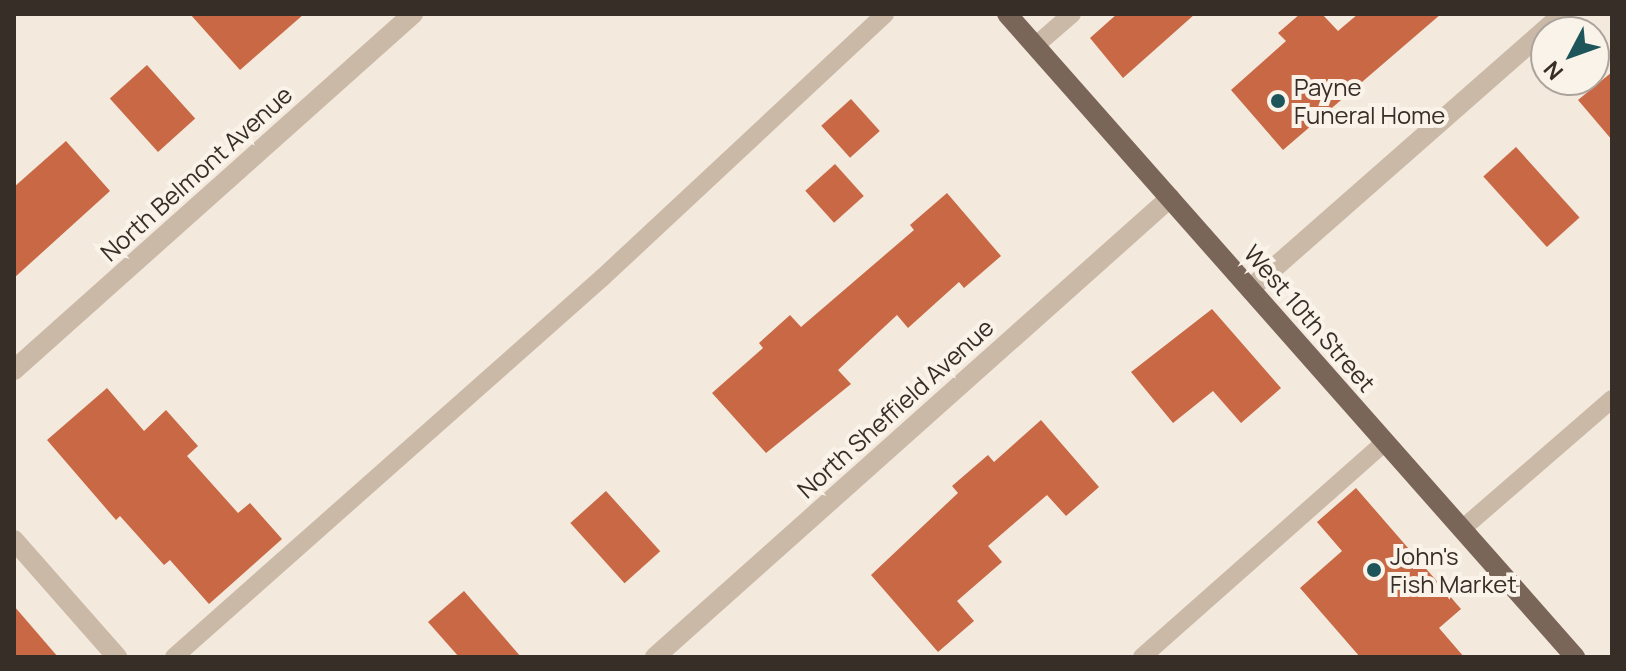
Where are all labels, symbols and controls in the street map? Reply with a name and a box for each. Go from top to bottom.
north arrow [1530,16,1610,96]
text: N [1537,55,1570,86]
place label: Payne Funeral Home [1294,73,1445,129]
street label: North Belmont Avenue [94,79,298,267]
marker: Payne Funeral Home [1269,92,1287,110]
street label: West 10th Street [1238,239,1382,397]
street label: North Sheffield Avenue [791,312,999,504]
place label: John's Fish Market [1390,542,1517,598]
marker: John's Fish Market [1365,561,1383,579]

